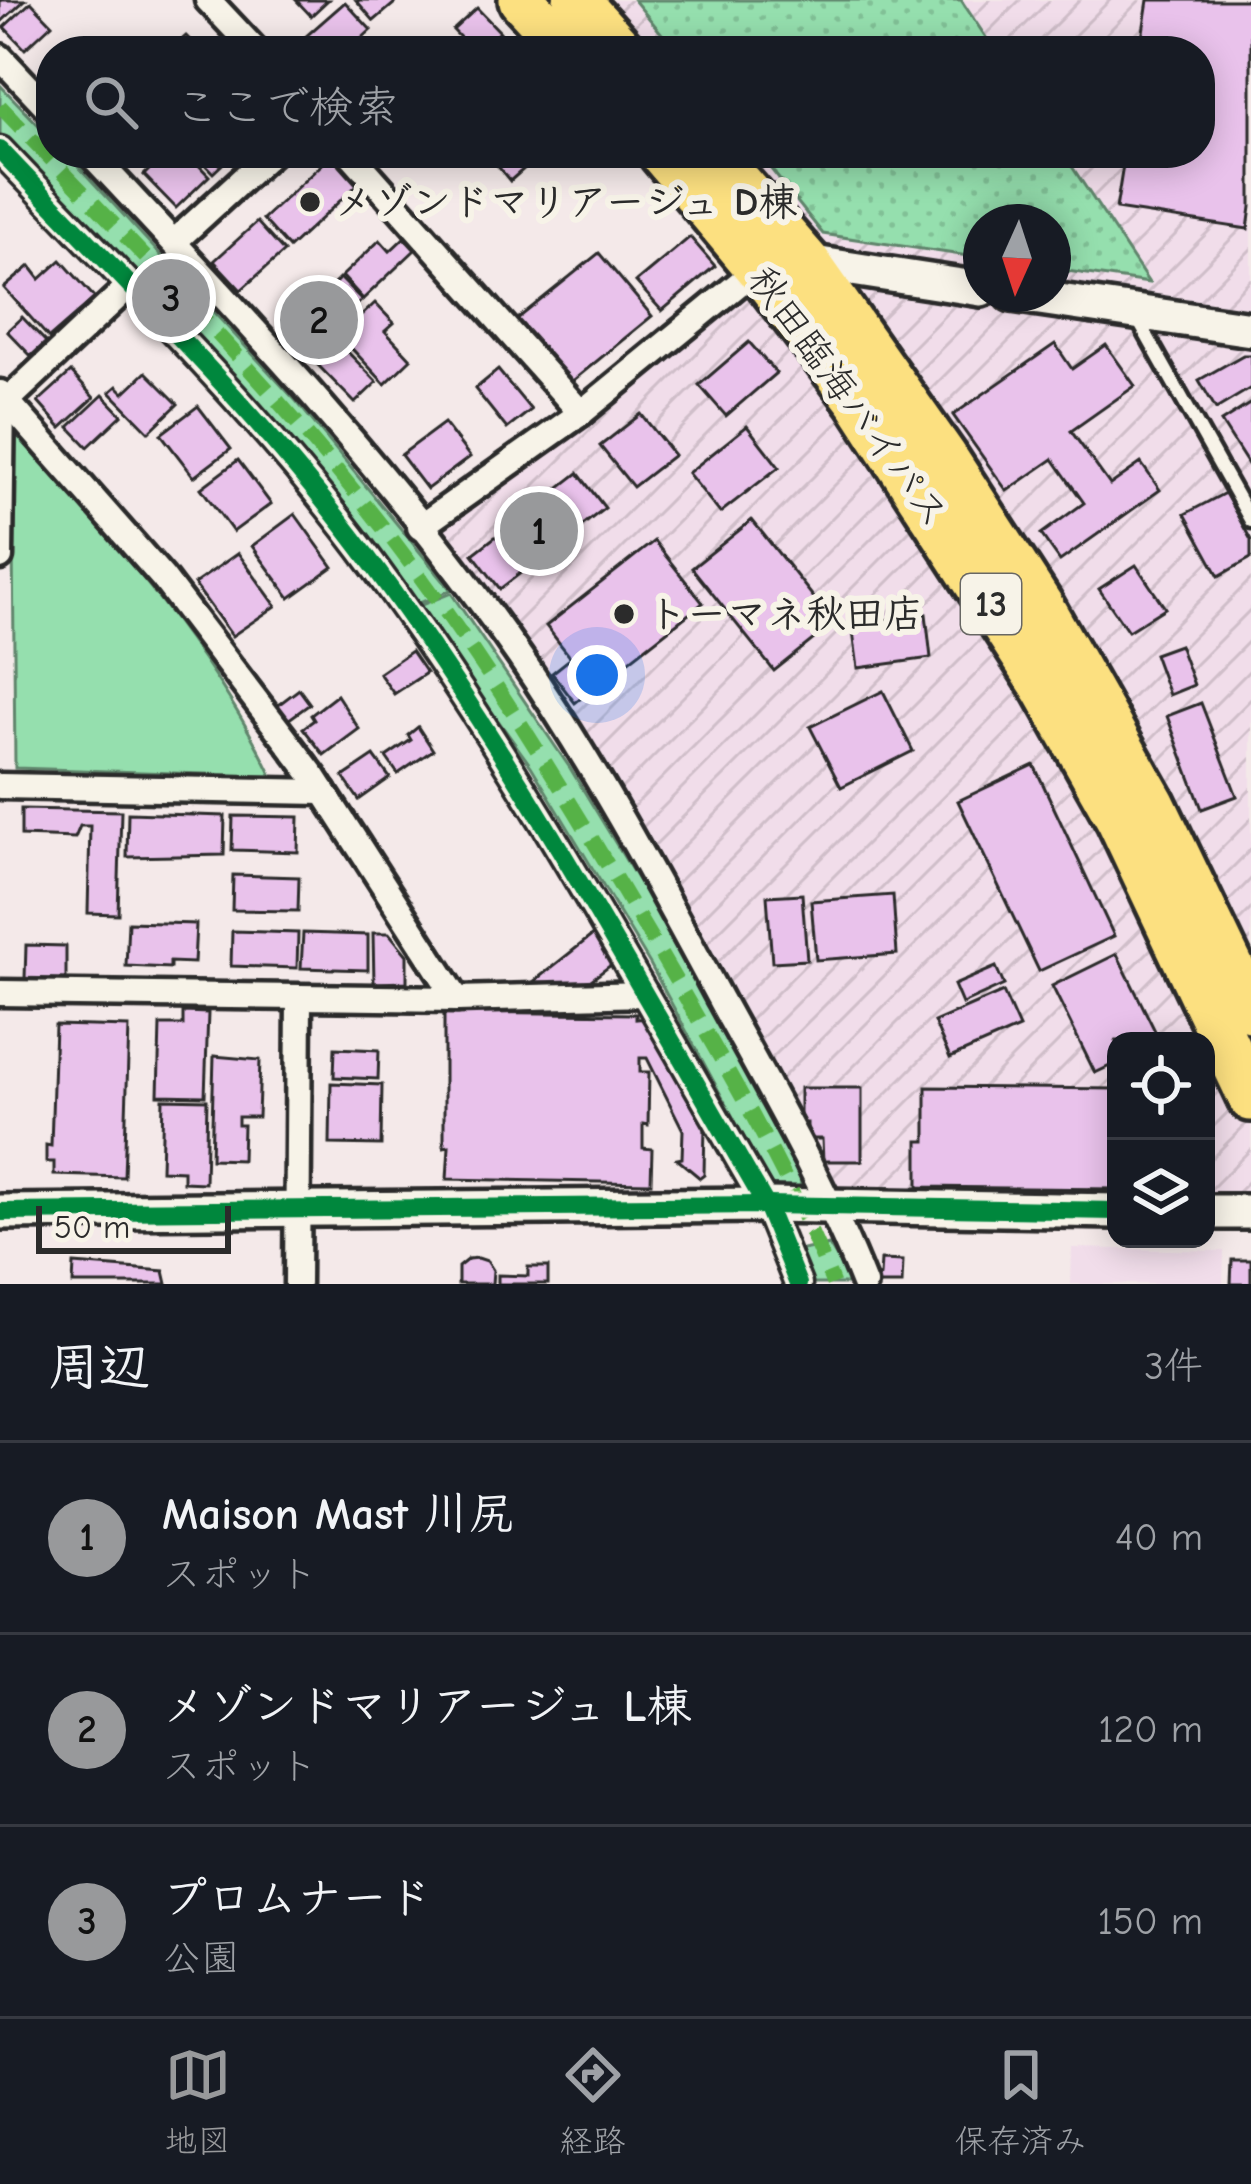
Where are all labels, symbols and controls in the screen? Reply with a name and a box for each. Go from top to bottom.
search box [36,36,1215,168]
icon: search [78,69,144,135]
text: ここで検索 [174,81,399,133]
place label: メゾンドマリアージュ D棟 [334,180,797,225]
marker: メゾンドマリアージュ D棟 [297,189,323,215]
north arrow [963,204,1071,312]
pin: 3 [132,253,210,343]
street label: 秋田臨海バイパス [738,258,958,536]
pin: 2 [280,275,358,365]
pin: 1 [500,486,578,576]
road number: 13 [961,574,1021,634]
place label: トーマネ秋田店 [648,592,923,637]
marker: トーマネ秋田店 [611,601,637,627]
your location [567,645,627,705]
map controls [1107,1032,1215,1248]
button: locate [1107,1032,1215,1140]
button: layers [1107,1140,1215,1248]
scale bar [36,1200,231,1253]
text: 50 m [54,1208,130,1246]
text: 周辺 [48,1338,150,1397]
text: 3件 [1144,1344,1203,1389]
text: Maison Mast 川尻 [162,1488,514,1540]
text: 1 [79,1515,95,1560]
text: 40 m [1115,1515,1203,1560]
text: スポット [162,1552,318,1597]
text: メゾンドマリアージュ L棟 [162,1680,692,1732]
text: 2 [77,1707,97,1752]
text: 120 m [1098,1707,1203,1752]
text: スポット [162,1744,318,1789]
text: プロムナード [162,1872,432,1924]
text: 3 [77,1899,97,1944]
text: 150 m [1097,1899,1203,1944]
text: 公園 [162,1936,240,1981]
tab: 地図 [165,2042,231,2162]
tab: 経路 [560,2042,626,2162]
tab: 保存済み [955,2042,1087,2162]

